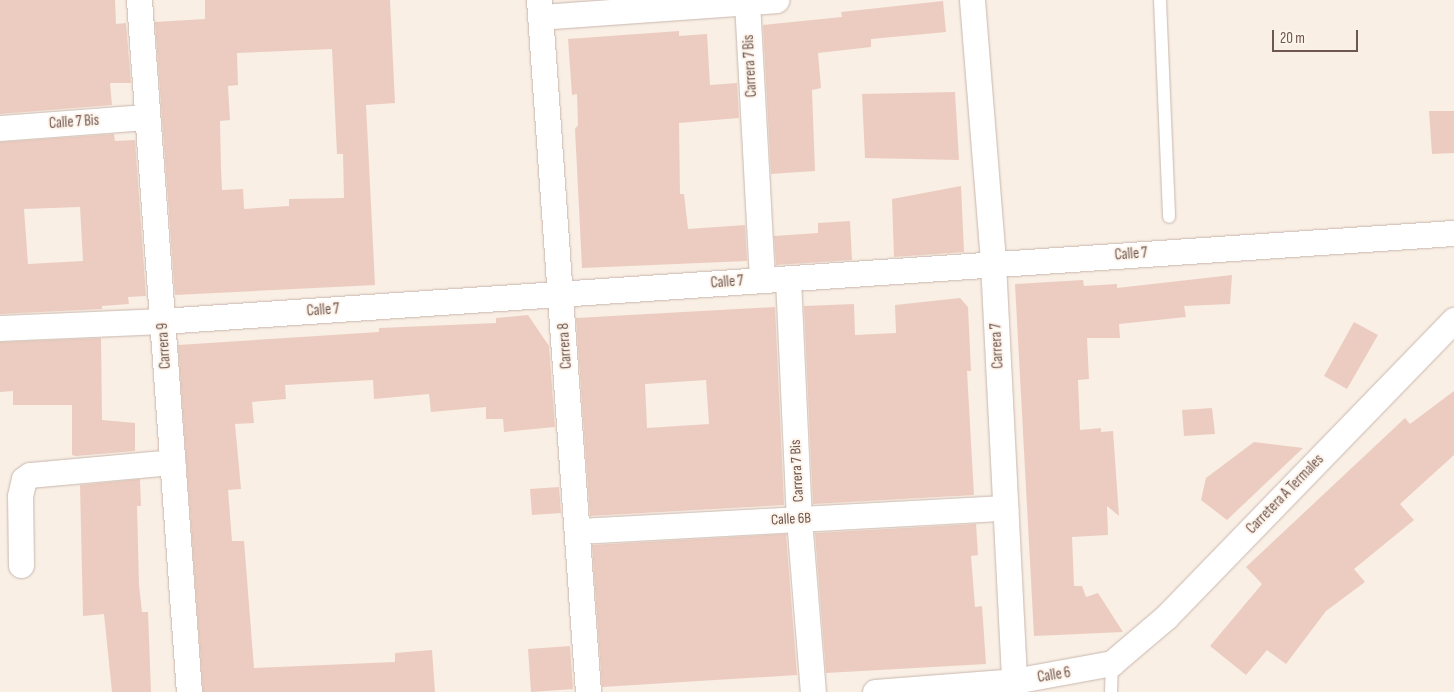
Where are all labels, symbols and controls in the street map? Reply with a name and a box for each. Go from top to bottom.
scale bar [1274,20,1360,52]
text: 20 m [1280,29,1305,48]
street label: Carrera 7 Bis [739,34,761,98]
street label: Calle 7 Bis [48,111,100,133]
street label: Calle 7 [1114,244,1148,264]
street label: Calle 7 [710,272,744,292]
street label: Calle 7 [306,300,340,320]
street label: Carrera 9 [153,322,175,370]
street label: Carrera 8 [554,322,576,370]
street label: Carrera 7 [987,323,1007,369]
street label: Carrera 7 Bis [786,439,808,503]
street label: Carretera A Termales [1243,450,1327,538]
street label: Calle 6B [771,509,811,529]
street label: Calle 6 [1036,664,1072,686]

